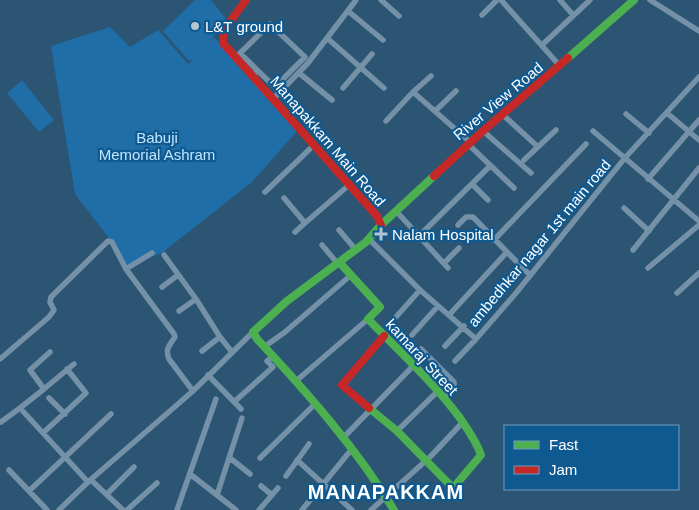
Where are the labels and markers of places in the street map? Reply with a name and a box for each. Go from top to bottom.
place label: L&T ground [205,18,283,35]
marker: L&T ground [189,20,201,32]
place label: Nalam Hospital [392,226,494,243]
marker: Nalam Hospital [374,227,388,241]

